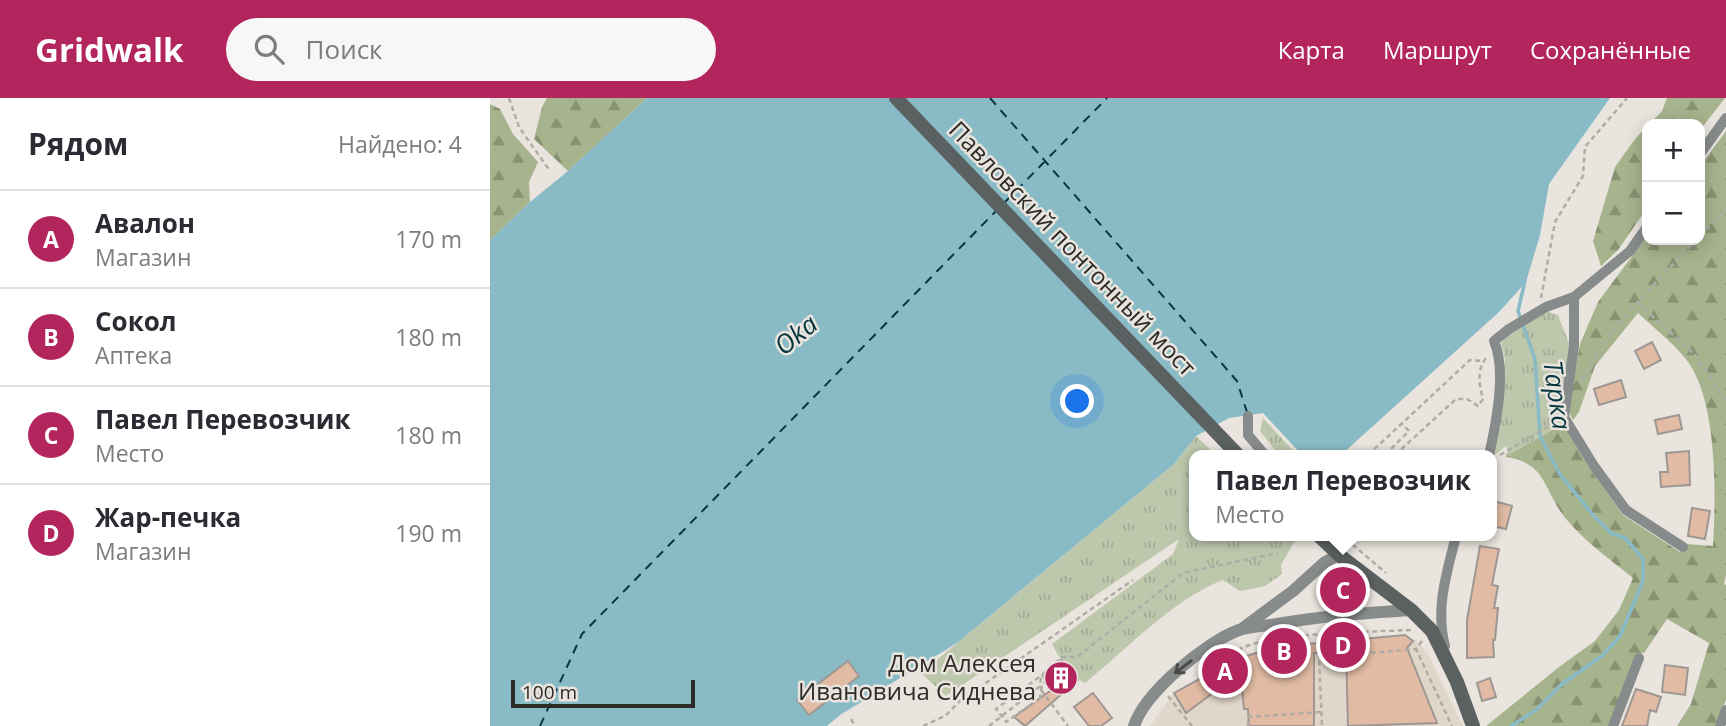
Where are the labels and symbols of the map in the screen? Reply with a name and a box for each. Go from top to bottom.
street label: Павловский понтонный мост [942,113,1204,383]
water label: Oka [766,306,825,363]
water label: Тарка [1535,358,1581,432]
your location [1060,384,1094,418]
pin: C [1320,564,1366,616]
pin: D [1320,619,1366,671]
pin: B [1261,625,1307,677]
pin: A [1202,645,1248,697]
place label: Дом Алексея Ивановича Сиднева [798,646,1036,707]
building icon: Дом Алексея Ивановича Сиднева [1042,659,1080,697]
one-way arrow [1174,660,1192,675]
scale bar [511,677,695,709]

